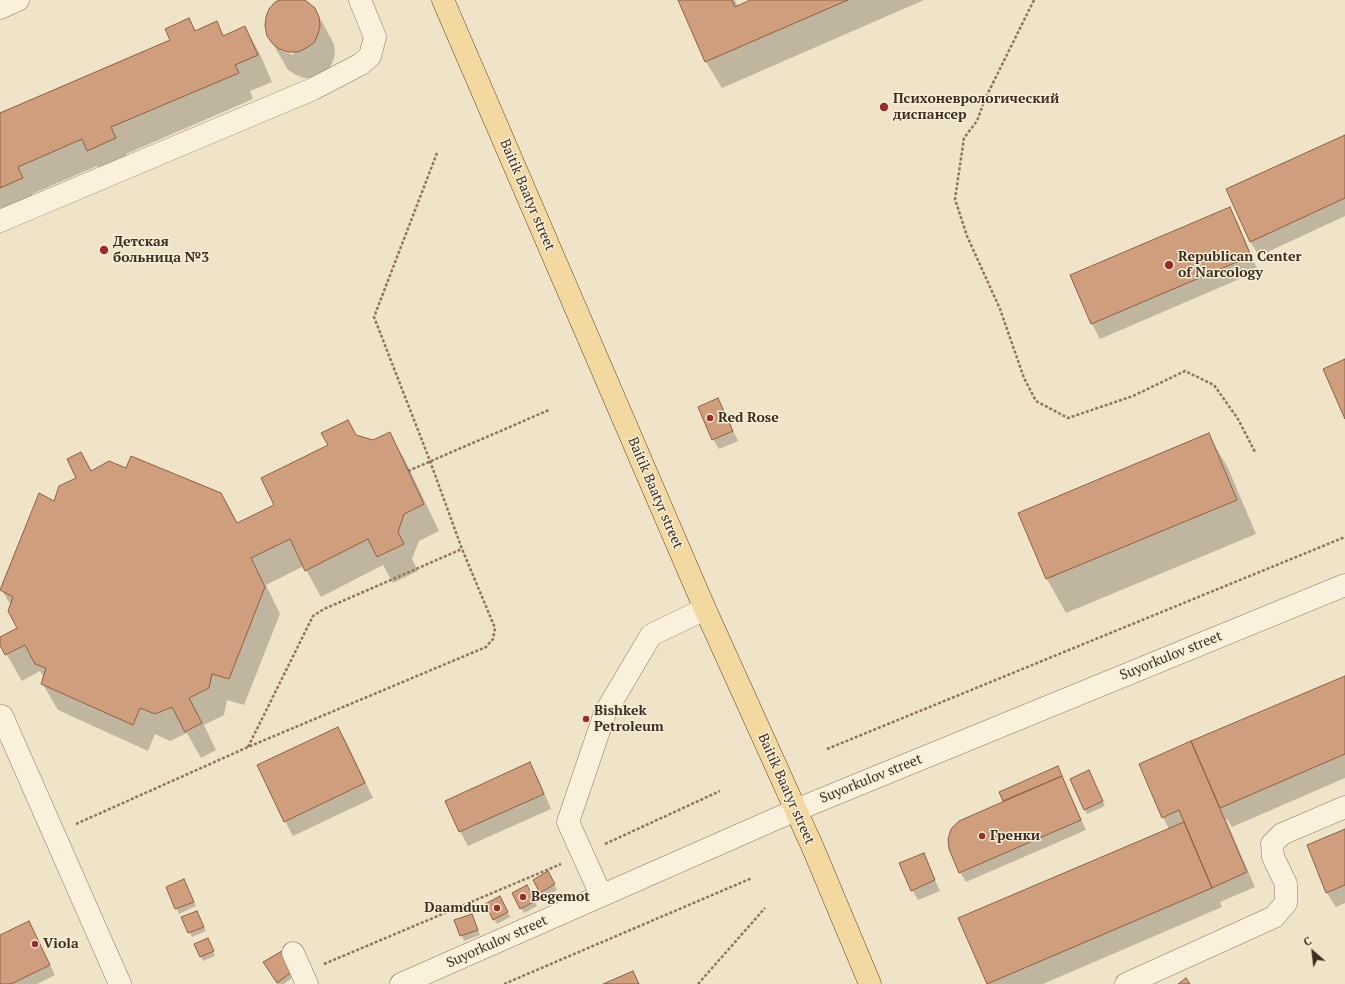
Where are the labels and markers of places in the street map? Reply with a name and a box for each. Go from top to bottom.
place label: Психоневрологический диспансер [893,91,1059,124]
marker: Психоневрологический диспансер [878,101,890,113]
place label: Детская больница №3 [113,234,209,266]
marker: Детская больница №3 [98,244,110,256]
place label: Republican Center of Narcology [1178,249,1302,282]
marker: Republican Center of Narcology [1163,259,1175,271]
place label: Red Rose [718,410,779,426]
marker: Red Rose [705,413,715,423]
place label: Bishkek Petroleum [594,703,664,736]
marker: Bishkek Petroleum [581,714,591,724]
place label: Гренки [990,828,1040,844]
marker: Гренки [977,831,987,841]
place label: Begemot [531,889,590,905]
marker: Begemot [518,892,528,902]
place label: Daamduu [424,900,489,916]
marker: Daamduu [492,903,502,913]
place label: Viola [43,936,79,952]
marker: Viola [30,939,40,949]

